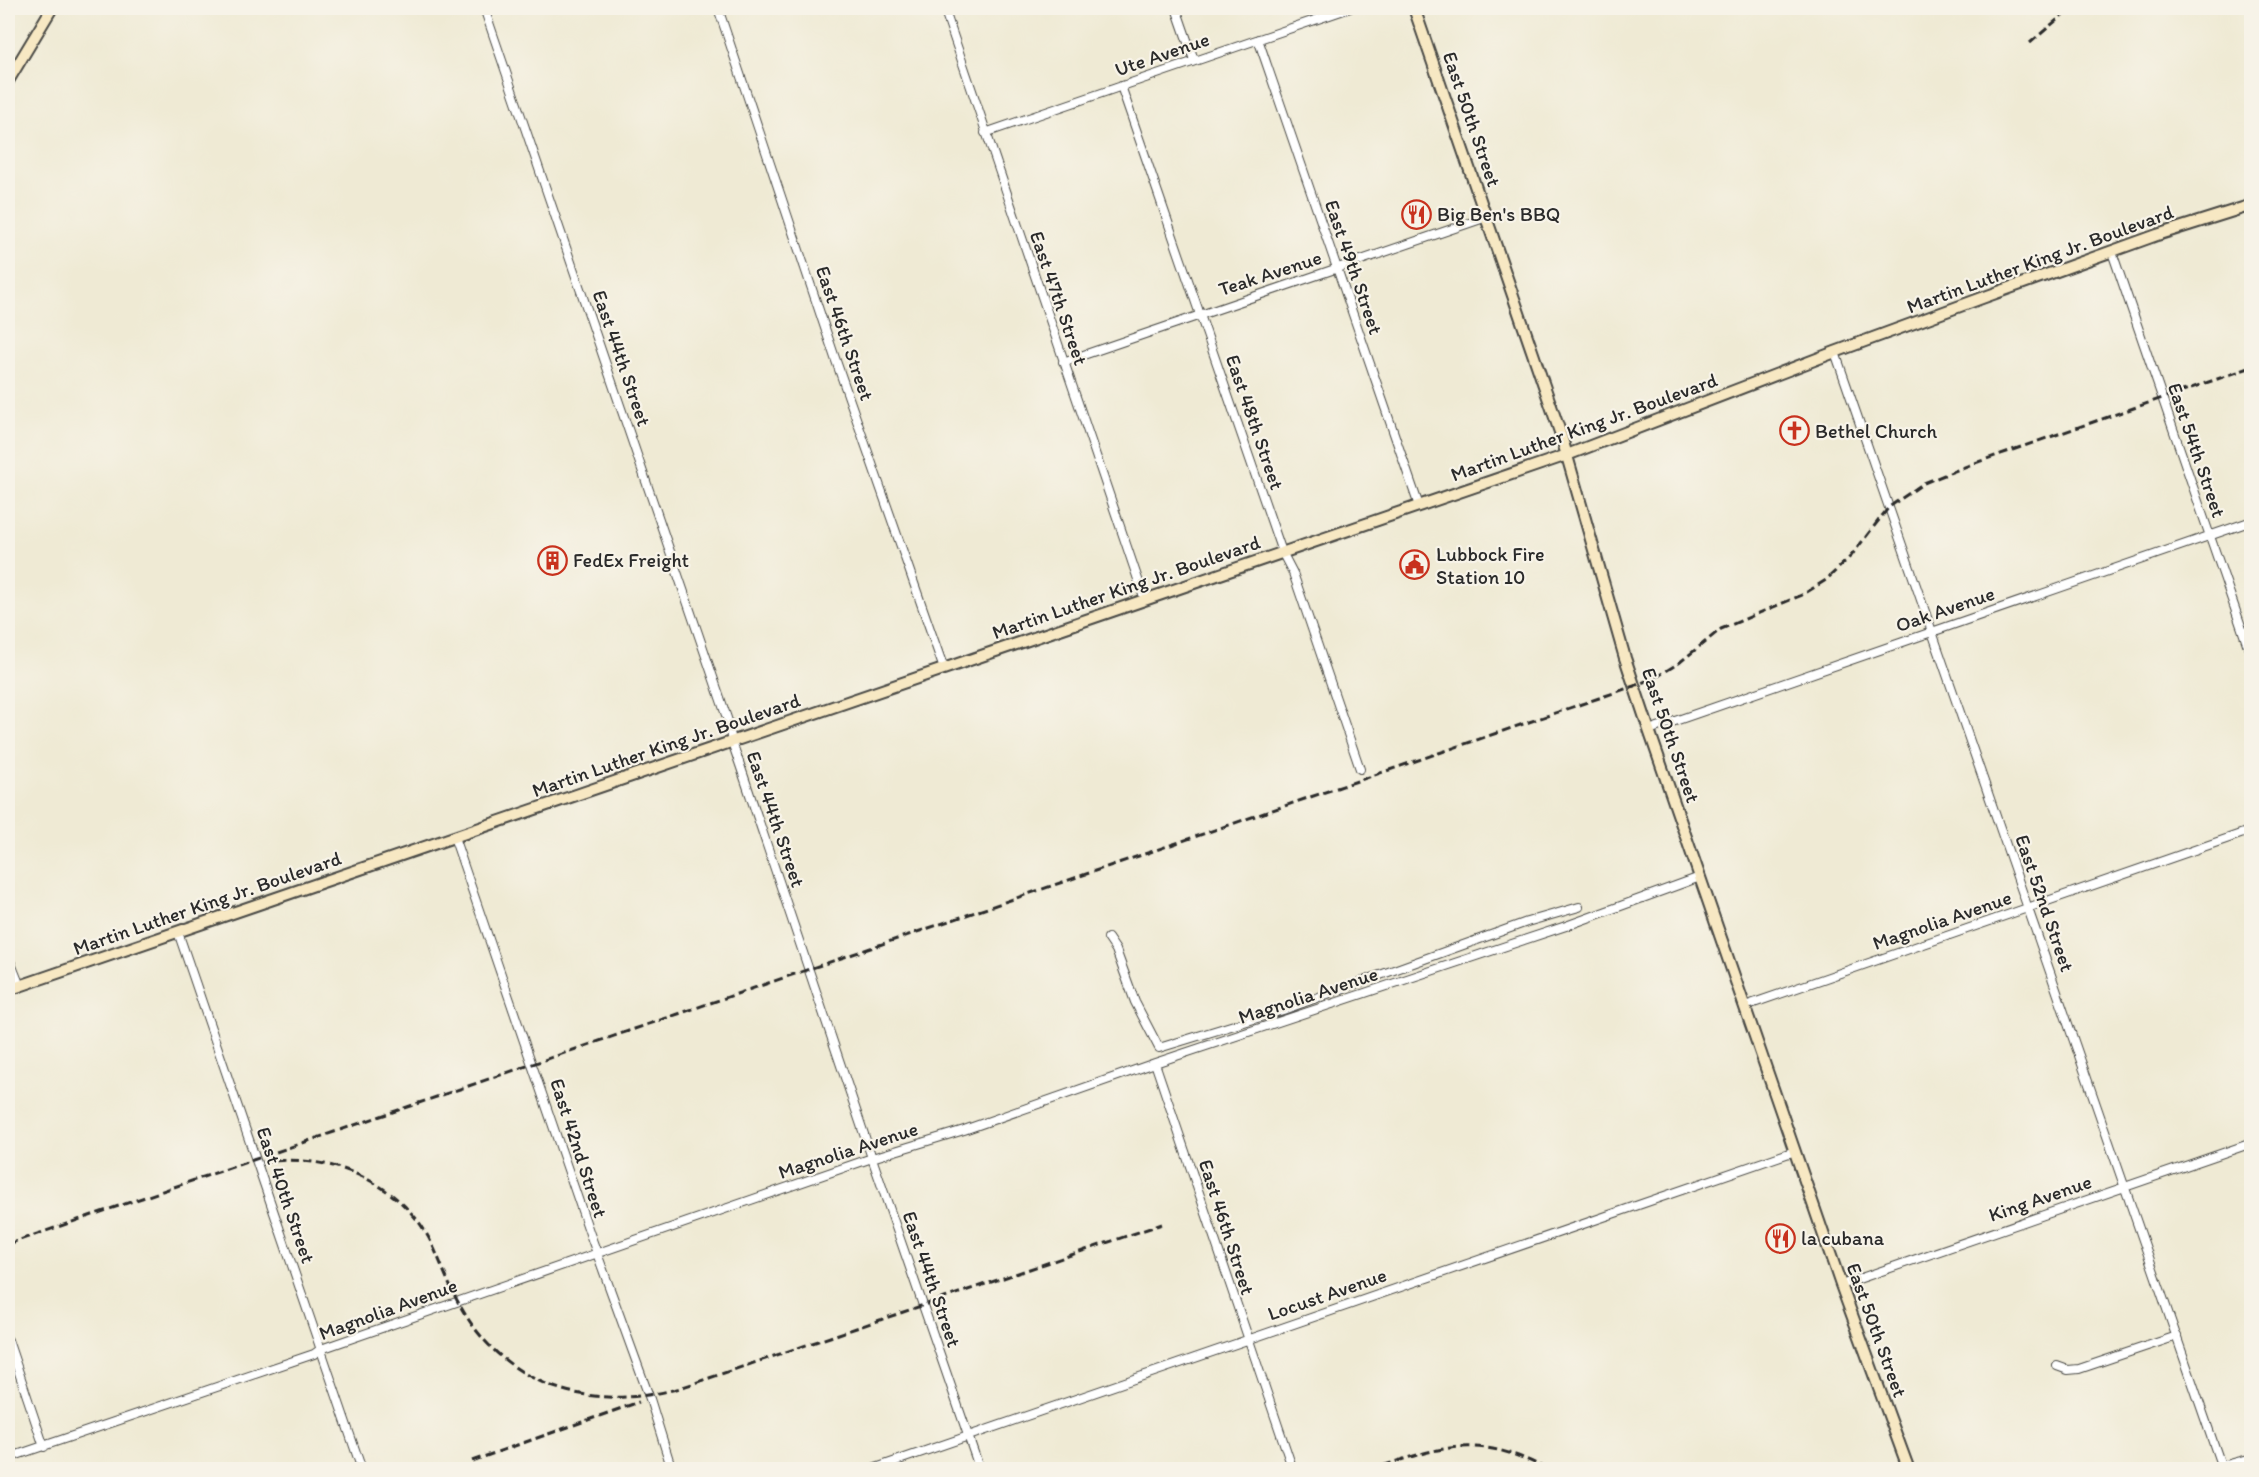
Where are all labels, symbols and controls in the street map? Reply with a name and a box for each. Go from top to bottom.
street label: Ute Avenue [1112,27,1212,81]
street label: East 50th Street [1438,48,1506,190]
street label: East 49th Street [1320,197,1388,337]
restaurant icon: Big Ben's BBQ [1400,198,1432,230]
street label: Martin Luther King Jr. Boulevard [1903,199,2177,319]
place label: Big Ben's BBQ [1437,202,1560,226]
street label: East 47th Street [1025,228,1093,368]
street label: Teak Avenue [1215,245,1325,301]
street label: East 46th Street [811,262,879,404]
street label: East 44th Street [587,287,657,429]
street label: East 48th Street [1221,351,1289,493]
street label: Martin Luther King Jr. Boulevard [1447,367,1721,487]
street label: East 54th Street [2163,379,2231,521]
church icon: Bethel Church [1778,415,1810,447]
place label: Bethel Church [1815,419,1938,443]
street label: Martin Luther King Jr. Boulevard [989,530,1263,644]
place label: Lubbock Fire Station 10 [1436,542,1545,589]
building icon: FedEx Freight [536,544,568,576]
place label: FedEx Freight [573,548,689,572]
public building icon: Lubbock Fire Station 10 [1399,549,1431,581]
street label: Oak Avenue [1892,581,1998,637]
street label: East 50th Street [1637,664,1705,806]
street label: Martin Luther King Jr. Boulevard [529,688,803,802]
street label: East 44th Street [741,748,811,890]
street label: East 52nd Street [2010,831,2080,975]
street label: Martin Luther King Jr. Boulevard [70,846,344,960]
street label: Magnolia Avenue [1869,885,2015,955]
street label: Magnolia Avenue [1235,961,1381,1029]
street label: East 42nd Street [545,1075,613,1221]
street label: Magnolia Avenue [775,1116,921,1184]
street label: East 40th Street [251,1124,321,1266]
street label: East 46th Street [1194,1156,1260,1298]
street label: King Avenue [1985,1169,2095,1227]
street label: East 44th Street [897,1208,967,1350]
restaurant icon: la cubana [1764,1222,1796,1254]
place label: la cubana [1801,1226,1885,1250]
street label: East 50th Street [1842,1260,1912,1400]
street label: Locust Avenue [1264,1262,1390,1326]
street label: Magnolia Avenue [316,1273,460,1345]

